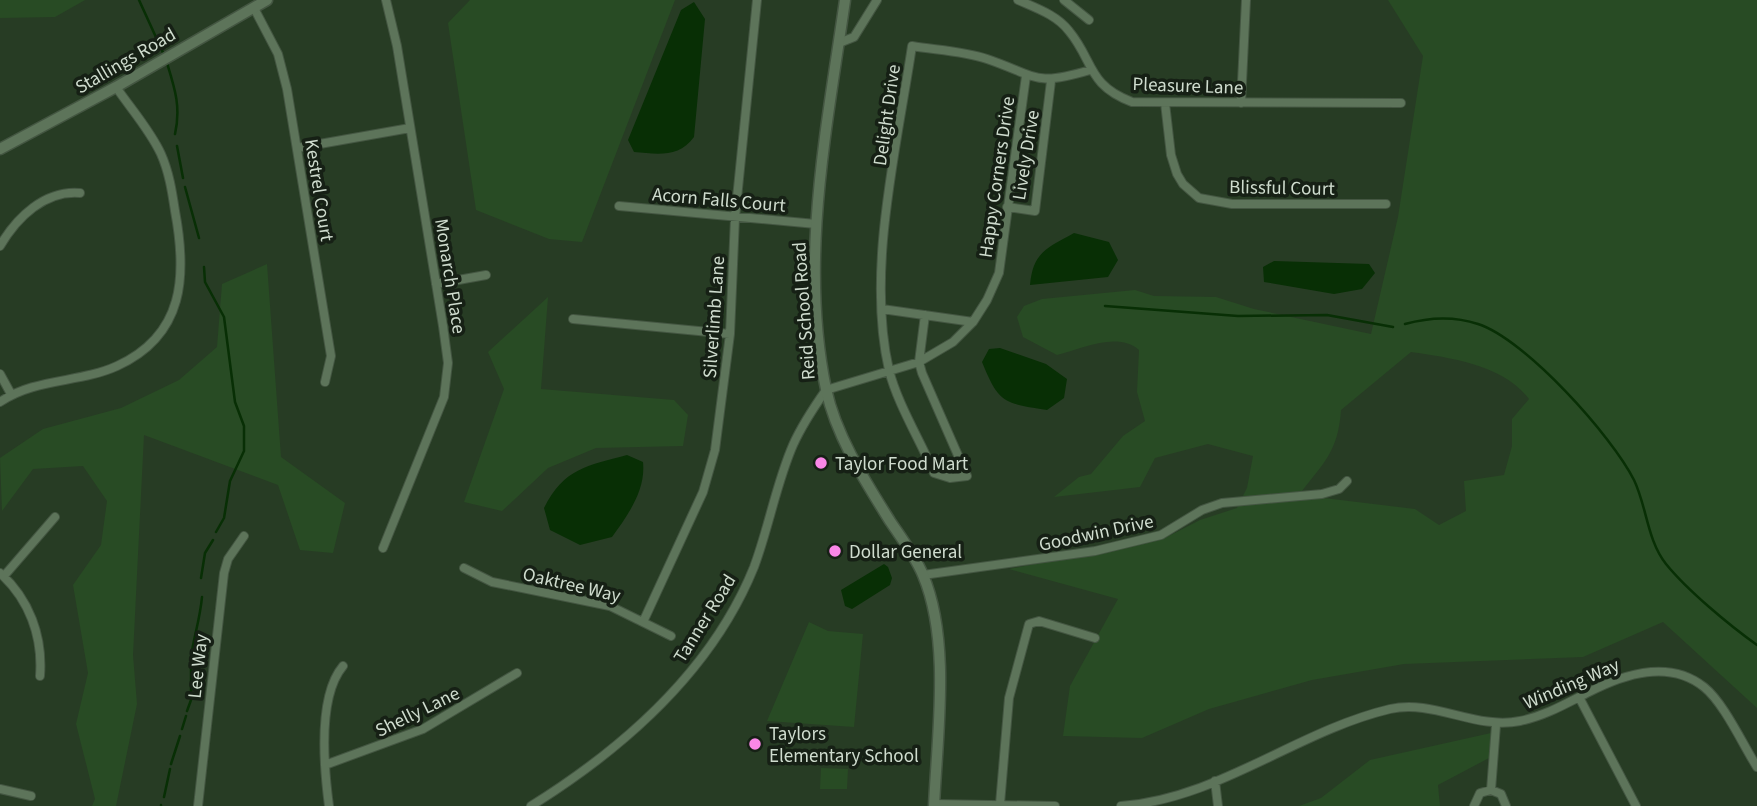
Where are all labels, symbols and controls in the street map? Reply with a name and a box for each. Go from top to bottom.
street label: Stallings Road [70,22,181,101]
street label: Delight Drive [867,63,908,168]
street label: Pleasure Lane [1132,71,1244,102]
street label: Happy Corners Drive [973,95,1022,260]
street label: Lively Drive [1006,108,1047,202]
street label: Kestrel Court [297,137,340,244]
street label: Blissful Court [1229,174,1336,203]
street label: Acorn Falls Court [651,181,787,220]
street label: Monarch Place [427,217,472,336]
street label: Reid School Road [786,241,823,381]
street label: Silverlimb Lane [697,255,732,379]
place label: Taylor Food Mart [835,451,969,478]
marker: Taylor Food Mart [813,455,829,471]
street label: Goodwin Drive [1036,508,1156,559]
place label: Dollar General [849,539,962,566]
marker: Dollar General [827,543,843,559]
street label: Oaktree Way [520,561,623,610]
street label: Tanner Road [667,569,743,668]
street label: Lee Way [182,632,215,700]
street label: Winding Way [1519,652,1624,717]
street label: Shelly Lane [371,680,464,744]
place label: Taylors Elementary School [769,721,919,770]
marker: Taylors Elementary School [747,736,763,752]

